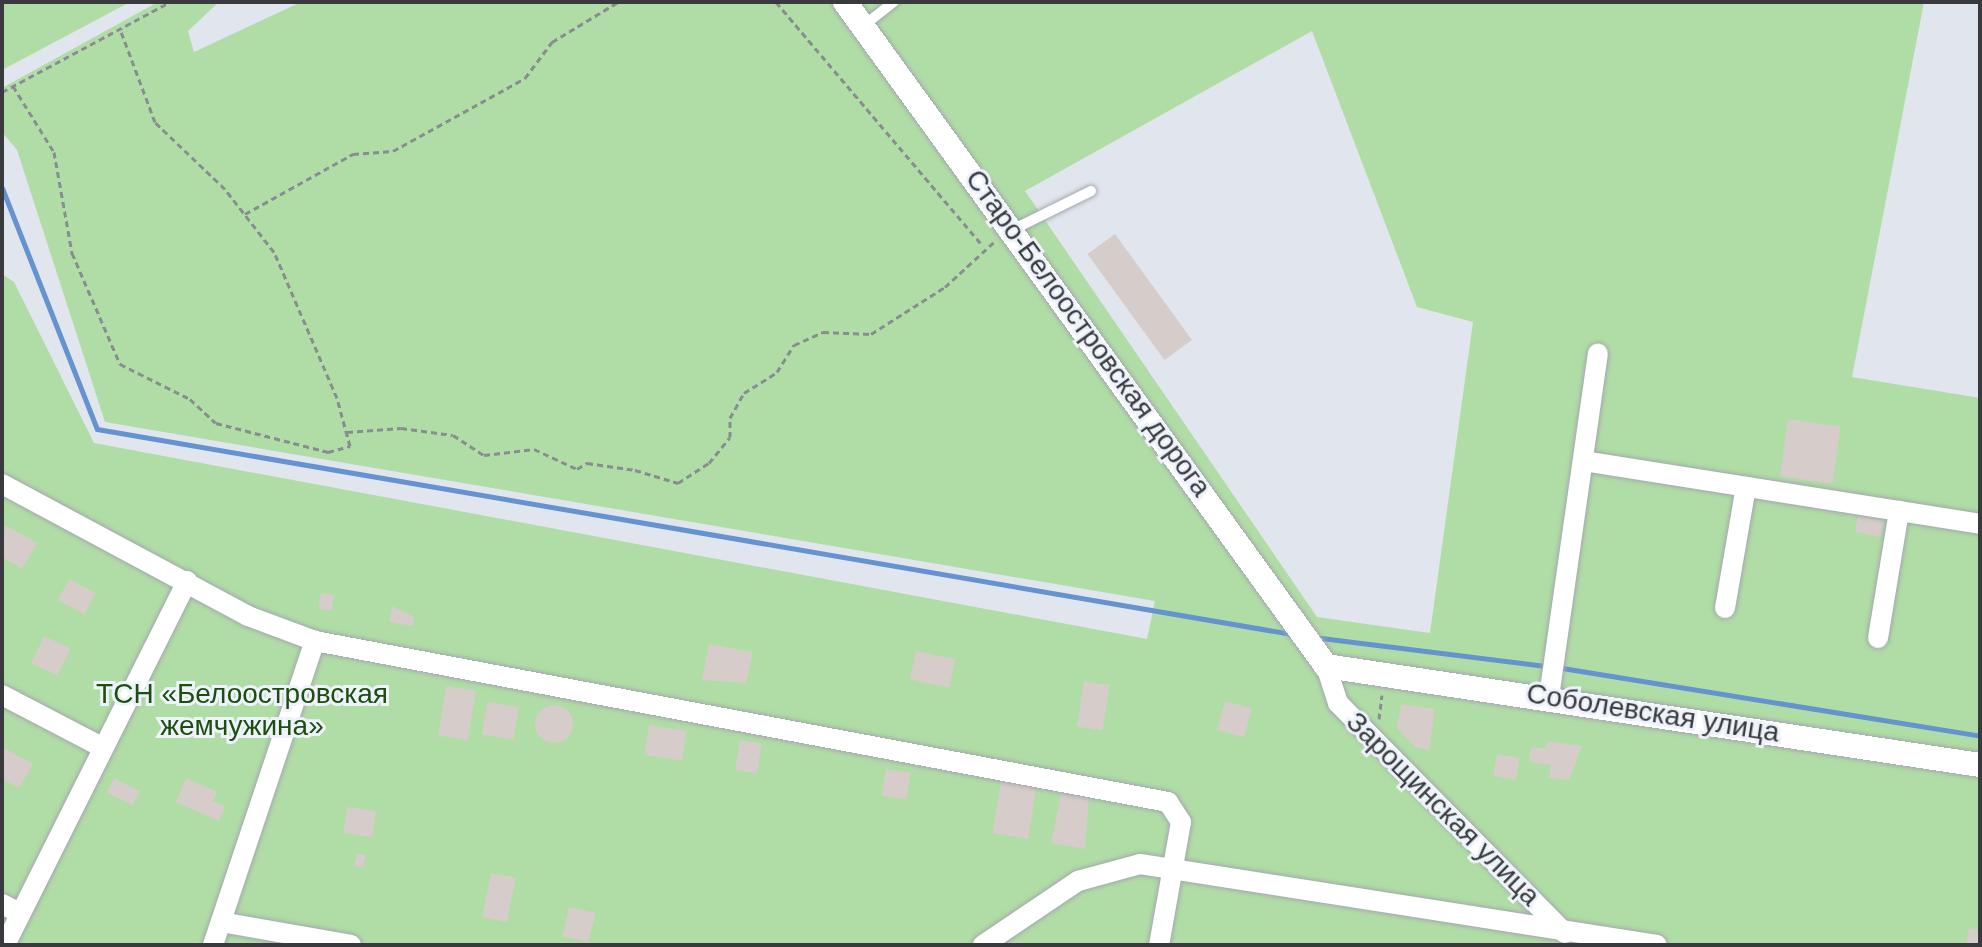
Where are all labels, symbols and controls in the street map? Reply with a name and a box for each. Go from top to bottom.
street label: Старо-Белоостровская дорога [958,163,1218,503]
street label: Соболевская улица [1524,676,1782,750]
park label: ТСН «Белоостровская жемчужина» [96,677,388,743]
street label: Зарощинская улица [1339,705,1547,913]

